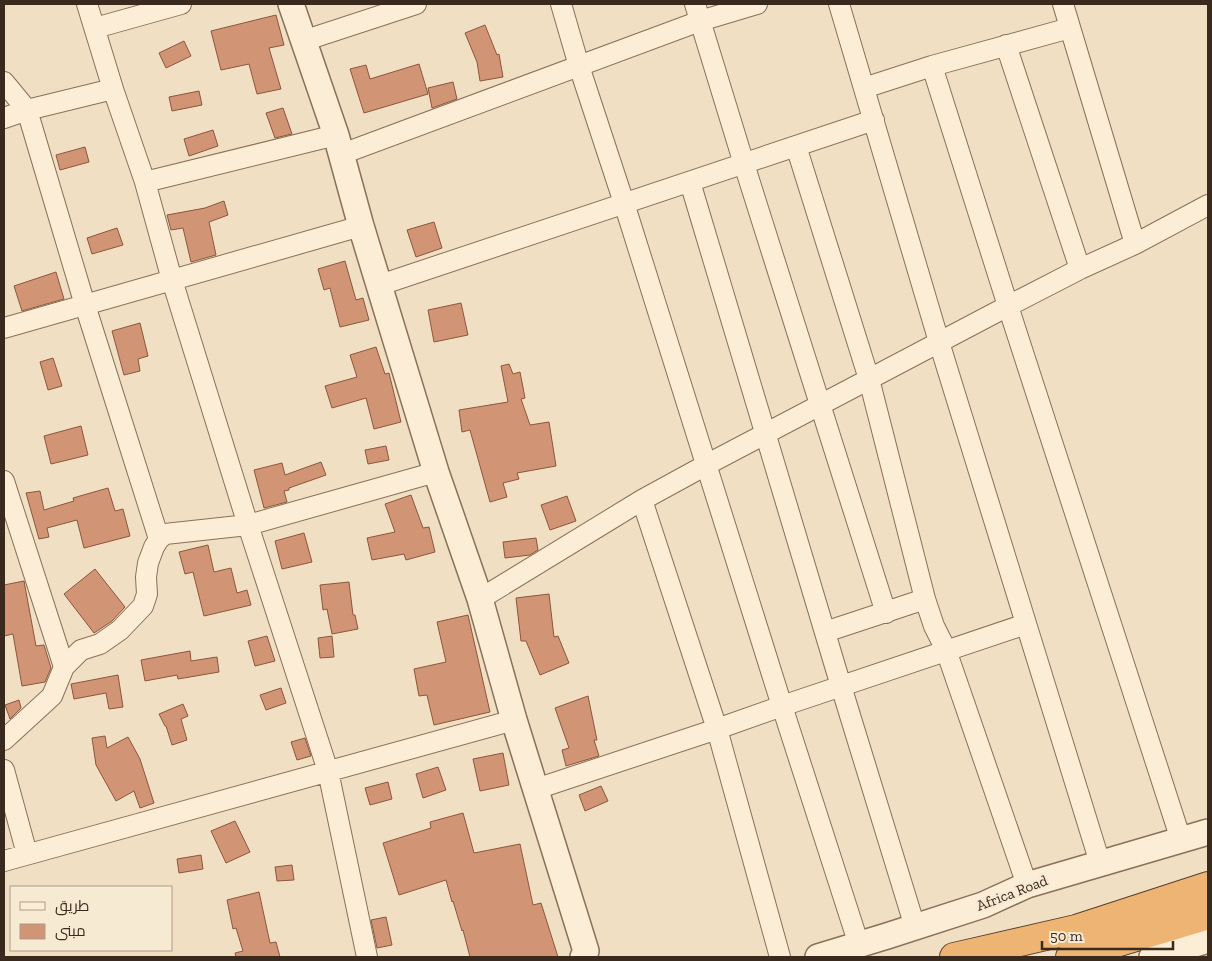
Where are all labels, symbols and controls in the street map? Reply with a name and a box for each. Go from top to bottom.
street label: Africa Road [974,871,1051,915]
legend [10,886,172,951]
text: طريق [55,897,89,916]
scale bar [1042,918,1173,950]
text: مبنى [55,922,86,941]
text: 50 m [1050,927,1083,945]

